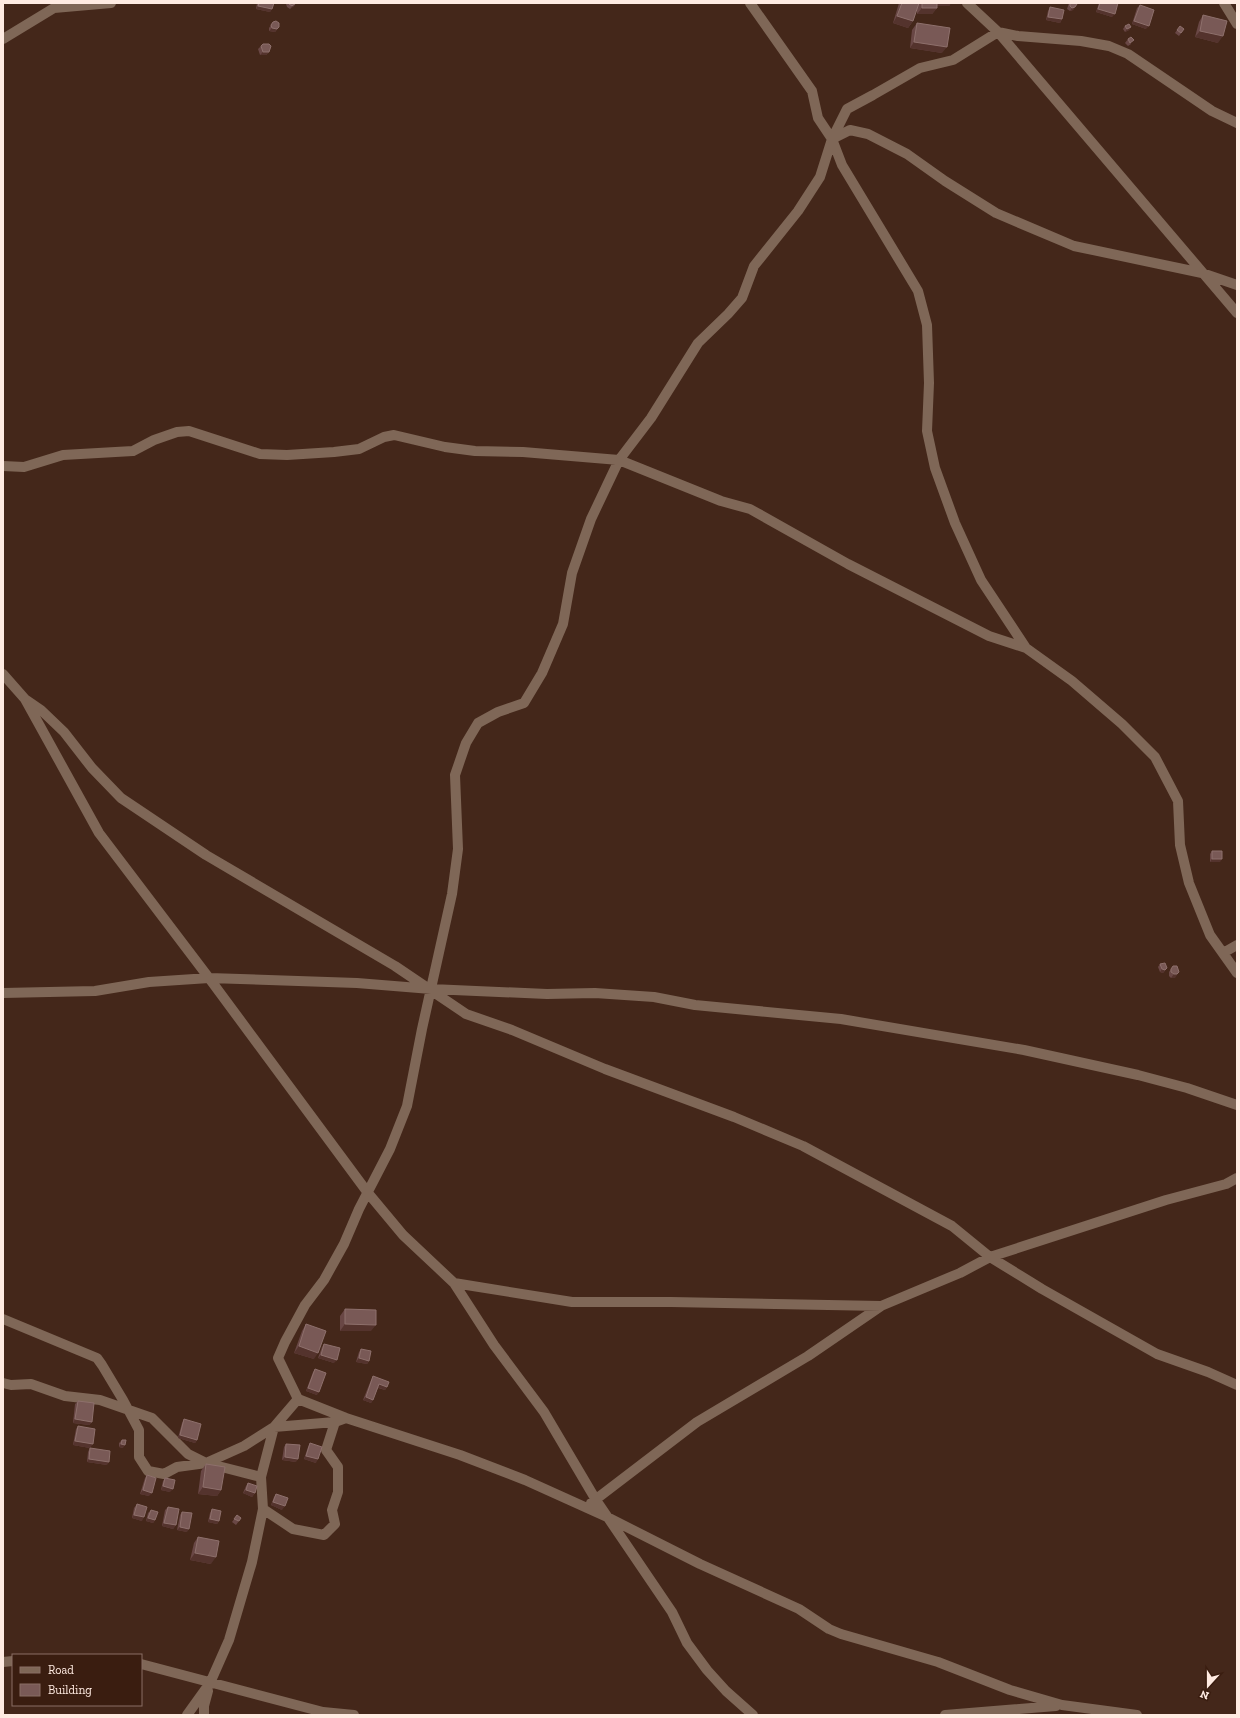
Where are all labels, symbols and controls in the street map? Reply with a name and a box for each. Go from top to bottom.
legend [12,1654,142,1706]
text: Road [48,1663,74,1677]
north arrow [1188,1666,1228,1706]
text: Building [48,1683,92,1697]
text: N [1198,1687,1211,1702]

